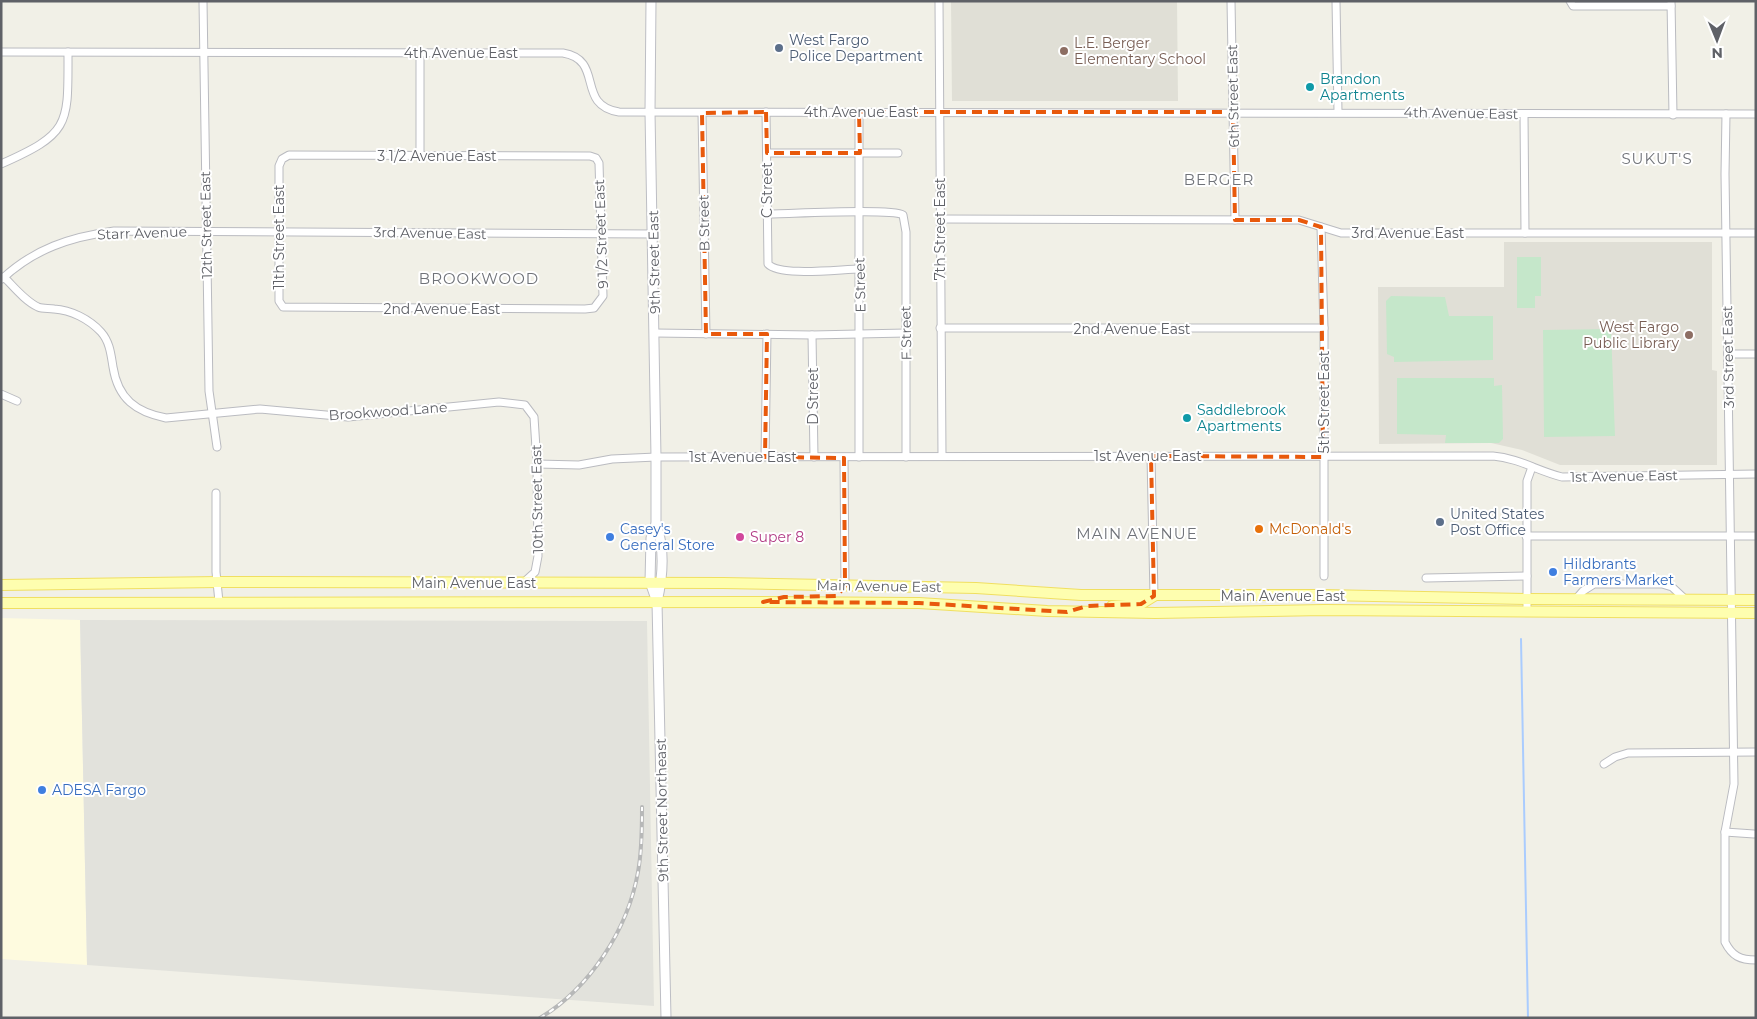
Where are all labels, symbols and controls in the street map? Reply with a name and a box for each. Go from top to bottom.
north arrow [1692,15,1742,65]
place label: West Fargo Police Department [789,31,923,65]
place label: L.E. Berger Elementary School [1074,34,1206,68]
marker: West Fargo Police Department [773,42,785,54]
street label: 4th Avenue East [404,44,519,62]
street label: 6th Street East [1223,44,1243,148]
text: N [1711,44,1723,62]
marker: L.E. Berger Elementary School [1058,45,1070,57]
place label: Brandon Apartments [1320,70,1405,104]
marker: Brandon Apartments [1304,81,1316,93]
street label: 4th Avenue East [804,103,919,121]
street label: 4th Avenue East [1404,103,1519,123]
street label: 3 1/2 Avenue East [377,147,497,165]
district label: SUKUT'S [1621,149,1693,168]
street label: C Street [758,162,776,218]
district label: BERGER [1184,170,1254,189]
street label: 12th Street East [196,171,216,279]
street label: 7th Street East [931,177,949,280]
street label: 9 1/2 Street East [590,179,612,289]
street label: 11th Street East [270,184,288,289]
street label: B Street [695,194,713,251]
street label: 9th Street East [644,210,664,314]
street label: Starr Avenue [97,222,187,244]
street label: 3rd Avenue East [373,223,487,243]
street label: 3rd Avenue East [1351,224,1465,242]
street label: E Street [851,257,869,313]
district label: BROOKWOOD [419,269,539,288]
street label: 2nd Avenue East [383,300,501,318]
street label: F Street [897,305,915,361]
street label: 3rd Street East [1718,305,1738,408]
place label: West Fargo Public Library [1583,318,1679,352]
street label: 2nd Avenue East [1073,320,1191,338]
marker: West Fargo Public Library [1683,329,1695,341]
street label: 5th Street East [1315,350,1333,453]
street label: D Street [804,367,822,425]
street label: Brookwood Lane [328,398,448,424]
place label: Saddlebrook Apartments [1197,401,1287,435]
marker: Saddlebrook Apartments [1181,412,1193,424]
street label: 10th Street East [527,444,547,554]
street label: 1st Avenue East [1094,447,1202,465]
street label: 1st Avenue East [689,448,797,466]
street label: 1st Avenue East [1570,466,1678,486]
place label: United States Post Office [1450,505,1544,539]
marker: United States Post Office [1434,516,1446,528]
place label: Casey's General Store [620,520,715,554]
place label: McDonald's [1269,520,1351,538]
marker: McDonald's [1253,523,1265,535]
district label: MAIN AVENUE [1076,524,1198,543]
place label: Super 8 [750,528,804,546]
marker: Casey's General Store [604,531,616,543]
marker: Super 8 [734,531,746,543]
place label: Hildbrants Farmers Market [1563,555,1674,589]
marker: Hildbrants Farmers Market [1547,566,1559,578]
street label: Main Avenue East [411,574,537,592]
street label: Main Avenue East [816,576,942,596]
street label: Main Avenue East [1220,587,1346,605]
street label: 9th Street Northeast [652,738,672,882]
place label: ADESA Fargo [52,781,146,799]
marker: ADESA Fargo [36,784,48,796]

